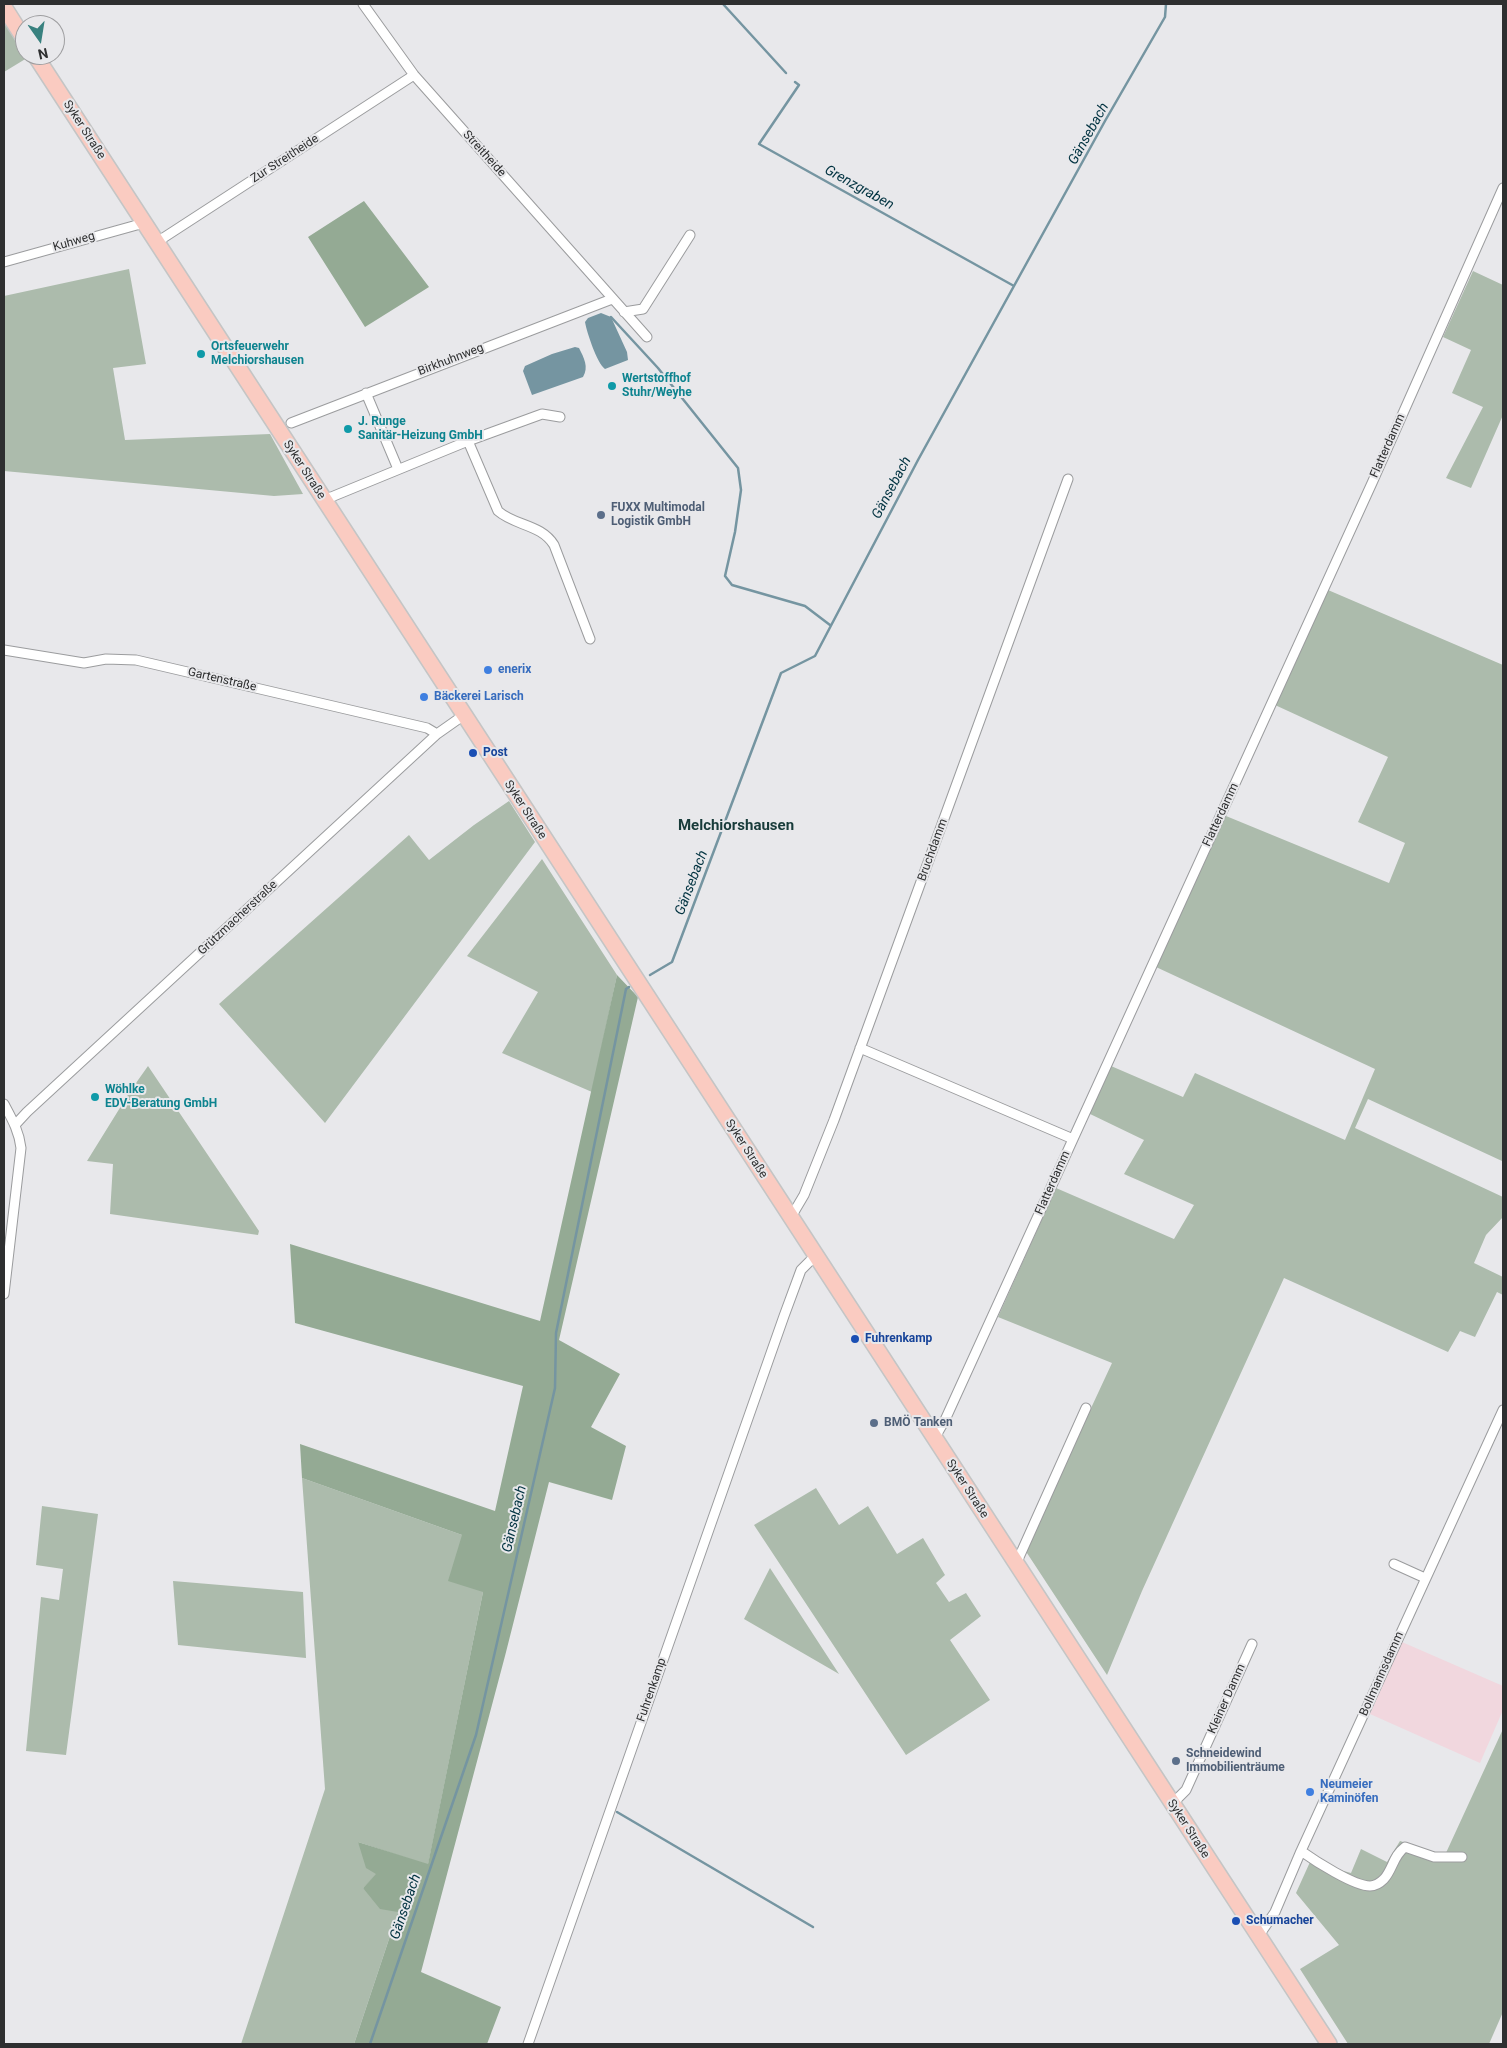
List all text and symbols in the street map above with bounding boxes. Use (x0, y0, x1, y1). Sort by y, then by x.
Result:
north arrow (15, 15, 65, 65)
text: N (37, 45, 50, 63)
street label: Syker Straße (60, 98, 108, 162)
water label: Gänsebach (1065, 100, 1113, 168)
street label: Streitheide (460, 128, 508, 180)
street label: Zur Streitheide (248, 132, 322, 186)
water label: Grenzgraben (821, 162, 897, 214)
street label: Kuhweg (51, 229, 97, 255)
place label: Ortsfeuerwehr Melchiorshausen (211, 340, 304, 368)
street label: Birkhuhnweg (416, 341, 486, 379)
marker: Ortsfeuerwehr Melchiorshausen (195, 348, 207, 360)
place label: Wertstoffhof Stuhr/Weyhe (622, 372, 692, 400)
marker: Wertstoffhof Stuhr/Weyhe (606, 380, 618, 392)
street label: Flatterdamm (1367, 412, 1409, 480)
place label: J. Runge Sanitär-Heizung GmbH (358, 415, 483, 443)
marker: J. Runge Sanitär-Heizung GmbH (342, 423, 354, 435)
street label: Syker Straße (280, 438, 328, 502)
water label: Gänsebach (869, 454, 915, 522)
place label: FUXX Multimodal Logistik GmbH (611, 501, 705, 529)
marker: FUXX Multimodal Logistik GmbH (595, 509, 607, 521)
place label: enerix (498, 663, 531, 677)
marker: enerix (482, 664, 494, 676)
street label: Gartenstraße (186, 665, 258, 695)
place label: Bäckerei Larisch (434, 690, 524, 704)
marker: Bäckerei Larisch (418, 691, 430, 703)
place label: Post (483, 746, 508, 760)
marker: Post (467, 747, 479, 759)
street label: Syker Straße (501, 778, 549, 842)
street label: Flatterdamm (1200, 781, 1242, 849)
district label: Melchiorshausen (678, 817, 794, 835)
street label: Bruchdamm (915, 817, 951, 883)
water label: Gänsebach (672, 848, 712, 918)
street label: Grützmacherstraße (195, 878, 281, 958)
place label: Wöhlke EDV-Beratung GmbH (105, 1083, 217, 1111)
marker: Wöhlke EDV-Beratung GmbH (89, 1091, 101, 1103)
street label: Syker Straße (722, 1117, 770, 1181)
street label: Flatterdamm (1032, 1149, 1074, 1217)
place label: Fuhrenkamp (865, 1332, 932, 1346)
marker: Fuhrenkamp (849, 1333, 861, 1345)
place label: BMÖ Tanken (884, 1416, 953, 1430)
marker: BMÖ Tanken (868, 1417, 880, 1429)
street label: Syker Straße (943, 1457, 991, 1521)
water label: Gänsebach (499, 1484, 531, 1554)
street label: Bollmannsdamm (1357, 1630, 1407, 1718)
street label: Fuhrenkamp (634, 1656, 670, 1724)
street label: Kleiner Damm (1205, 1662, 1249, 1736)
place label: Schneidewind Immobilienträume (1186, 1747, 1285, 1775)
marker: Schneidewind Immobilienträume (1170, 1755, 1182, 1767)
place label: Neumeier Kaminöfen (1320, 1778, 1378, 1806)
marker: Neumeier Kaminöfen (1304, 1786, 1316, 1798)
street label: Syker Straße (1164, 1797, 1212, 1861)
water label: Gänsebach (387, 1872, 425, 1942)
place label: Schumacher (1246, 1914, 1314, 1928)
marker: Schumacher (1230, 1915, 1242, 1927)

